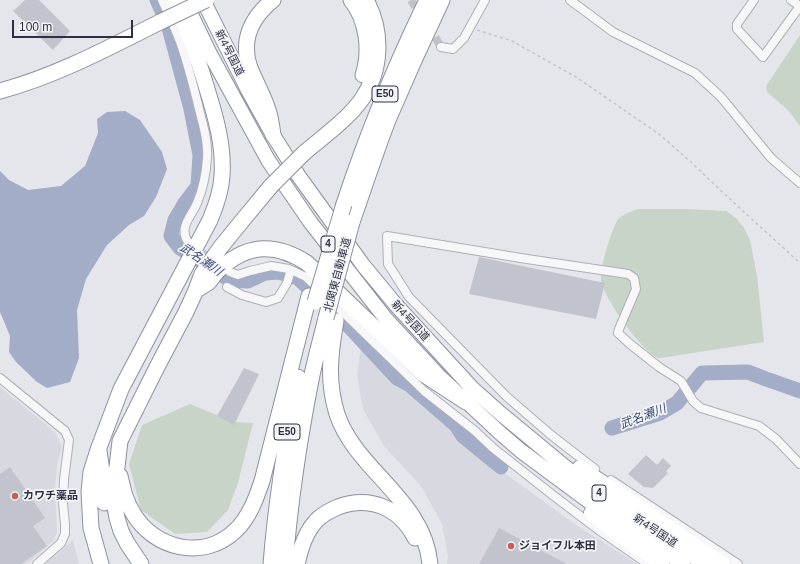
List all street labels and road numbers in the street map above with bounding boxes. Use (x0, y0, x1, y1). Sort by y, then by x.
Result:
street label: 新4号国道 (212, 28, 246, 78)
road number: E50 (372, 86, 398, 102)
road number: 4 (321, 236, 335, 252)
street label: 北関東自動車道 (322, 236, 354, 314)
street label: 新4号国道 (388, 298, 432, 344)
road number: E50 (274, 424, 300, 440)
road number: 4 (592, 485, 606, 501)
street label: 新4号国道 (631, 512, 679, 550)

